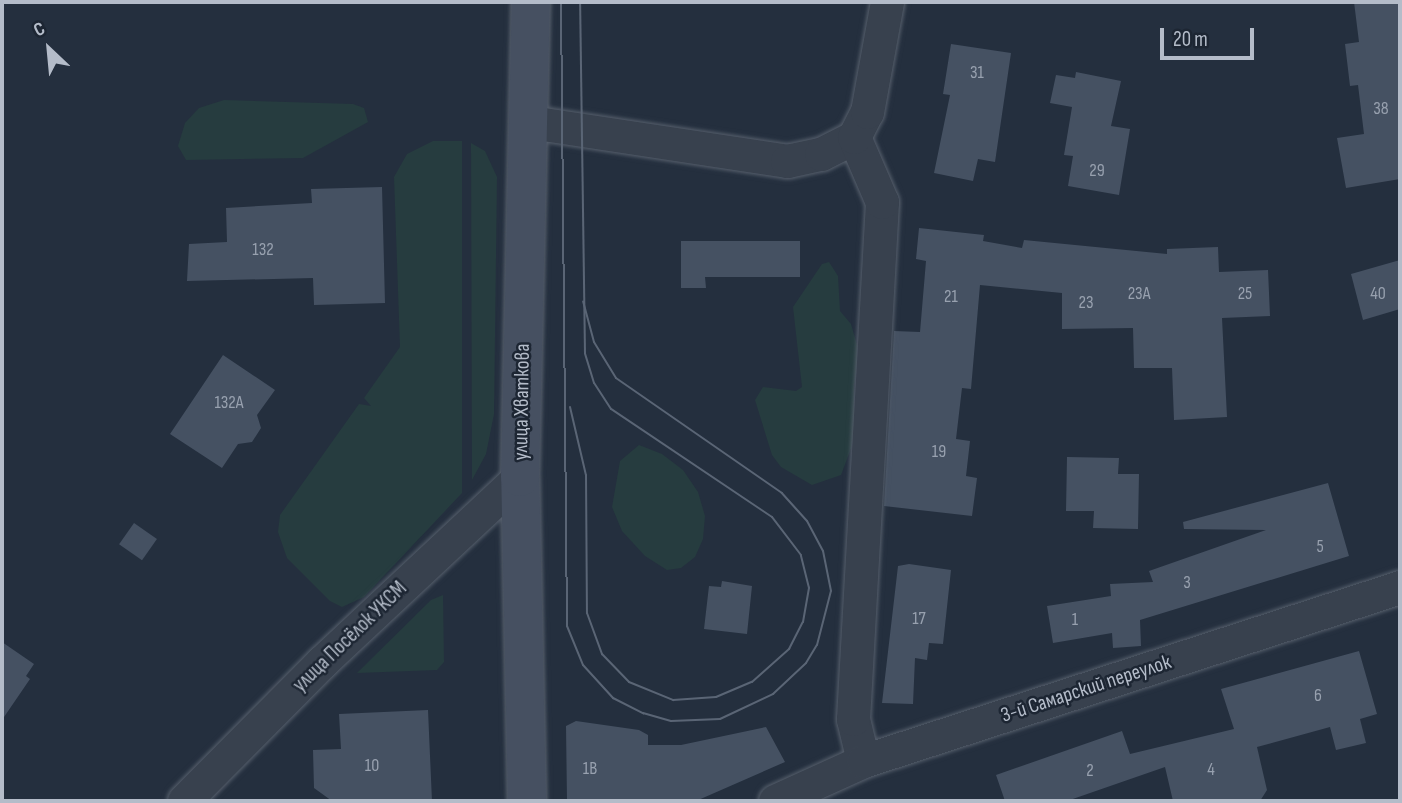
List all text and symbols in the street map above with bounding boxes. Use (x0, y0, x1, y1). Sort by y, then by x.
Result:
north arrow (14, 14, 84, 84)
scale bar (1164, 14, 1258, 58)
text: С (30, 17, 49, 42)
text: 20 m (1173, 27, 1208, 52)
house number: 31 (970, 62, 984, 84)
house number: 38 (1373, 98, 1389, 120)
house number: 29 (1089, 160, 1105, 182)
house number: 132 (252, 239, 274, 261)
house number: 23А (1128, 283, 1150, 305)
house number: 25 (1238, 283, 1252, 305)
house number: 40 (1370, 283, 1386, 305)
house number: 21 (944, 286, 958, 308)
house number: 23 (1079, 292, 1093, 314)
street label: улица Хваткова (508, 343, 536, 461)
house number: 132А (215, 392, 243, 414)
house number: 19 (932, 441, 946, 463)
house number: 5 (1316, 536, 1324, 558)
house number: 3 (1183, 572, 1191, 594)
street label: улица Посёлок УКСМ (288, 576, 412, 698)
house number: 17 (912, 608, 926, 630)
house number: 1 (1072, 609, 1078, 631)
street label: 3-й Самарский переулок (998, 650, 1174, 728)
house number: 6 (1314, 685, 1322, 707)
house number: 10 (365, 755, 379, 777)
house number: 1В (583, 758, 597, 780)
house number: 4 (1207, 759, 1215, 781)
house number: 2 (1086, 760, 1094, 782)

